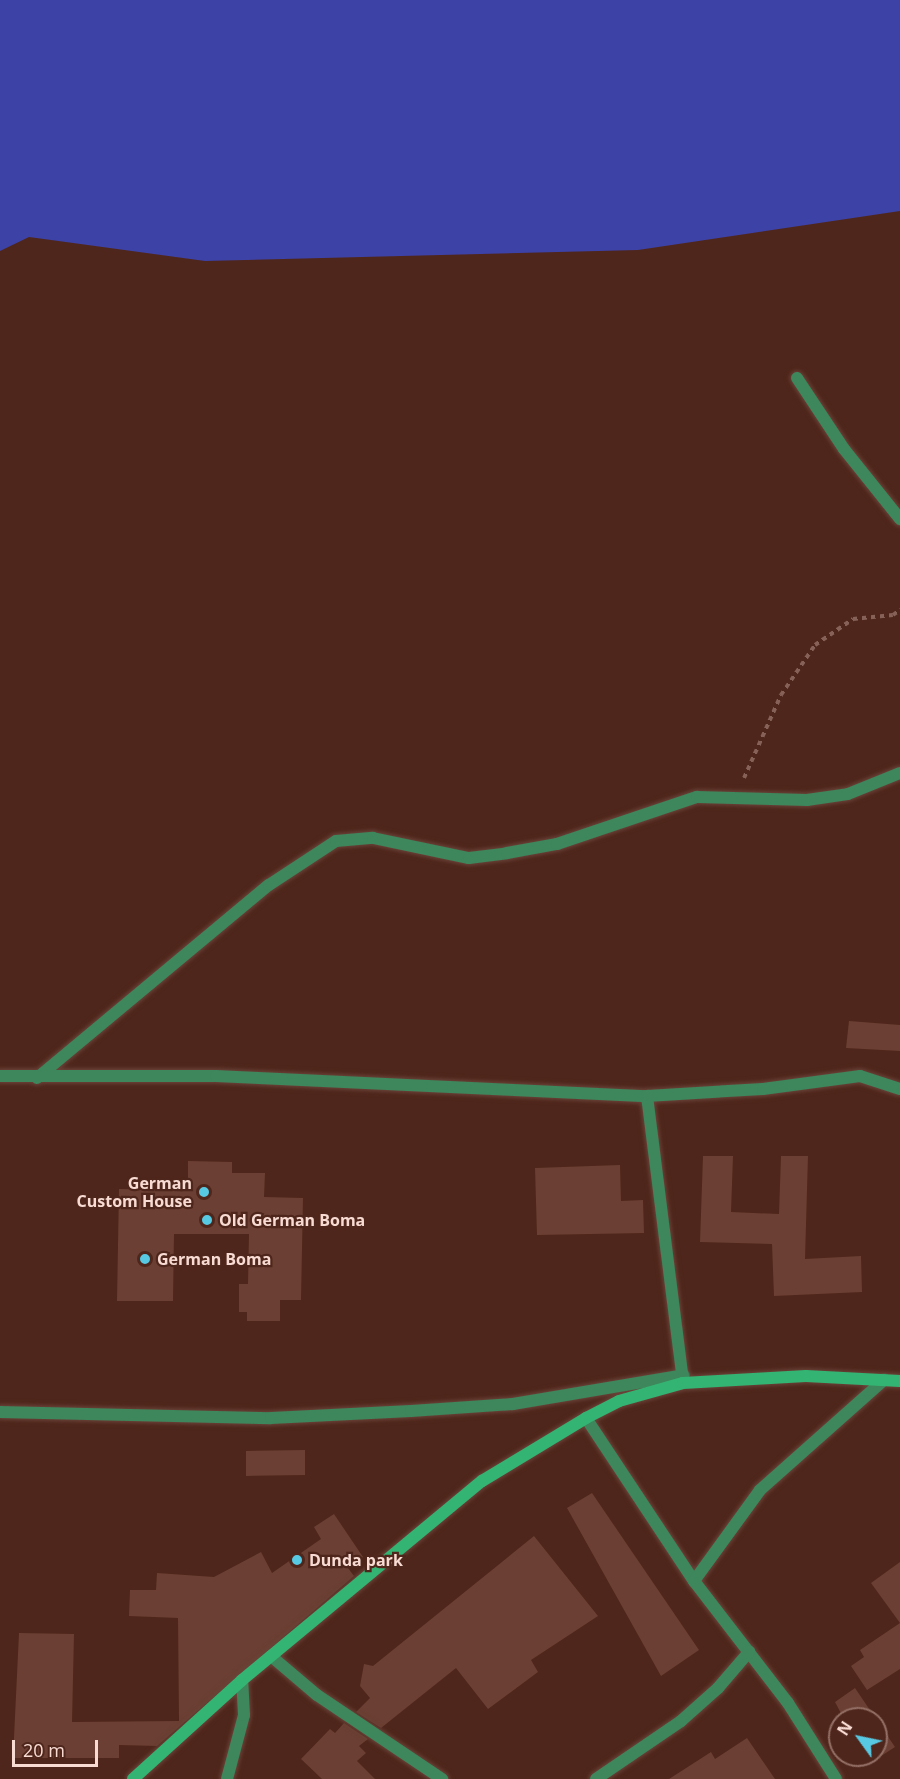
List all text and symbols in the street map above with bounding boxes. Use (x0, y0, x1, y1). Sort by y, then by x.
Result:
place label: German Custom House (77, 1173, 192, 1211)
marker: German Custom House (197, 1185, 211, 1199)
place label: Old German Boma (219, 1210, 365, 1230)
marker: Old German Boma (200, 1213, 214, 1227)
place label: German Boma (157, 1249, 271, 1269)
marker: German Boma (138, 1252, 152, 1266)
place label: Dunda park (309, 1550, 403, 1570)
marker: Dunda park (290, 1553, 304, 1567)
north arrow (828, 1707, 888, 1767)
text: N (832, 1717, 857, 1740)
scale bar (15, 1728, 100, 1766)
text: 20 m (23, 1738, 65, 1762)

